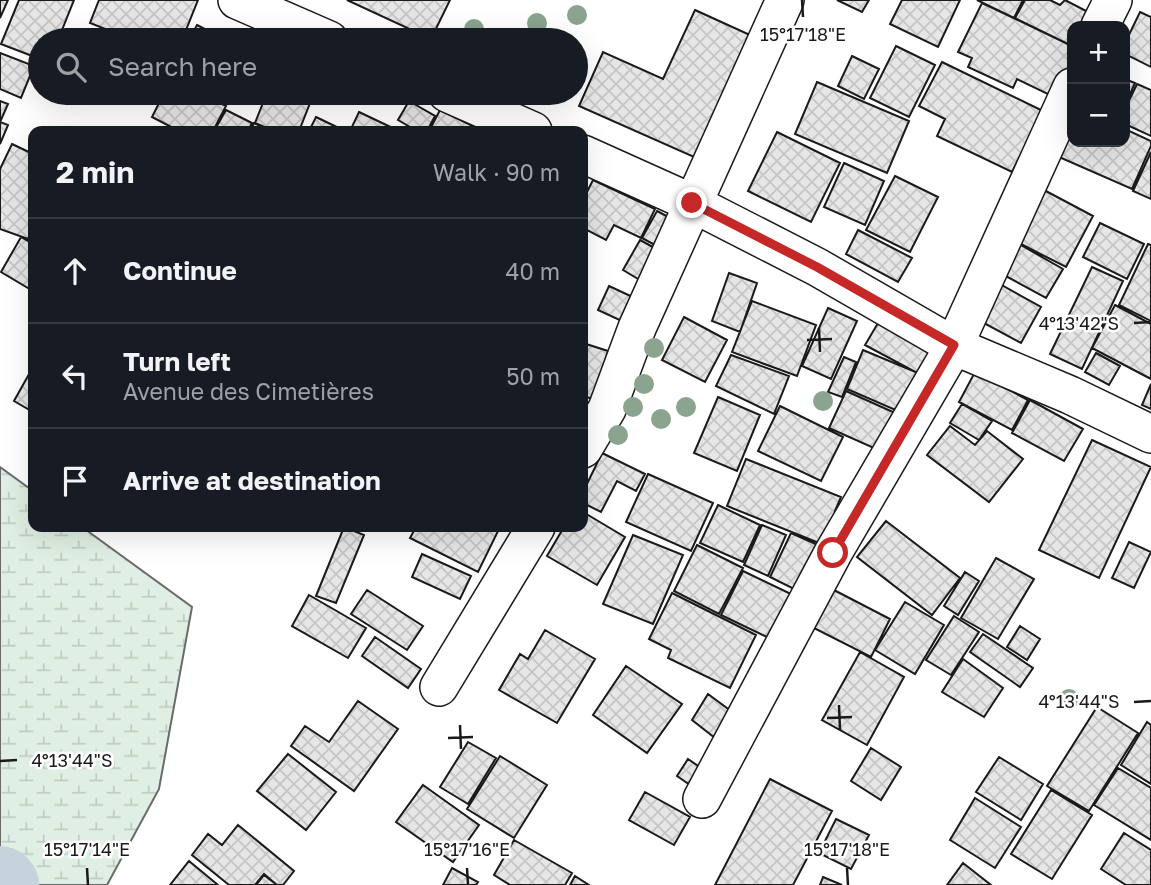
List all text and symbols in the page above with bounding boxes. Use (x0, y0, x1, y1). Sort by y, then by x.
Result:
map controls (1067, 21, 1130, 147)
button: + (1067, 21, 1130, 84)
text: 15°17'18"E (760, 23, 846, 45)
search box (28, 28, 588, 105)
icon: search (52, 48, 90, 86)
text: Search here (108, 51, 257, 82)
button: − (1067, 84, 1130, 147)
text: 2 min (56, 154, 134, 190)
text: Walk · 90 m (433, 158, 560, 186)
route end (676, 187, 707, 218)
icon: ahead (56, 252, 94, 290)
text: Continue (123, 255, 237, 286)
text: 40 m (506, 257, 560, 285)
text: 4°13'42"S (1039, 312, 1119, 334)
text: Turn left (123, 346, 231, 377)
icon: left (56, 357, 94, 395)
text: 50 m (506, 362, 560, 390)
text: Avenue des Cimetières (123, 377, 374, 405)
icon: arrive (56, 462, 94, 500)
text: Arrive at destination (123, 465, 381, 496)
route start (817, 537, 848, 568)
text: 4°13'44"S (1039, 690, 1119, 712)
text: 4°13'44"S (32, 749, 112, 771)
text: 15°17'14"E (44, 838, 130, 860)
text: 15°17'16"E (424, 838, 510, 860)
text: 15°17'18"E (804, 838, 890, 860)

